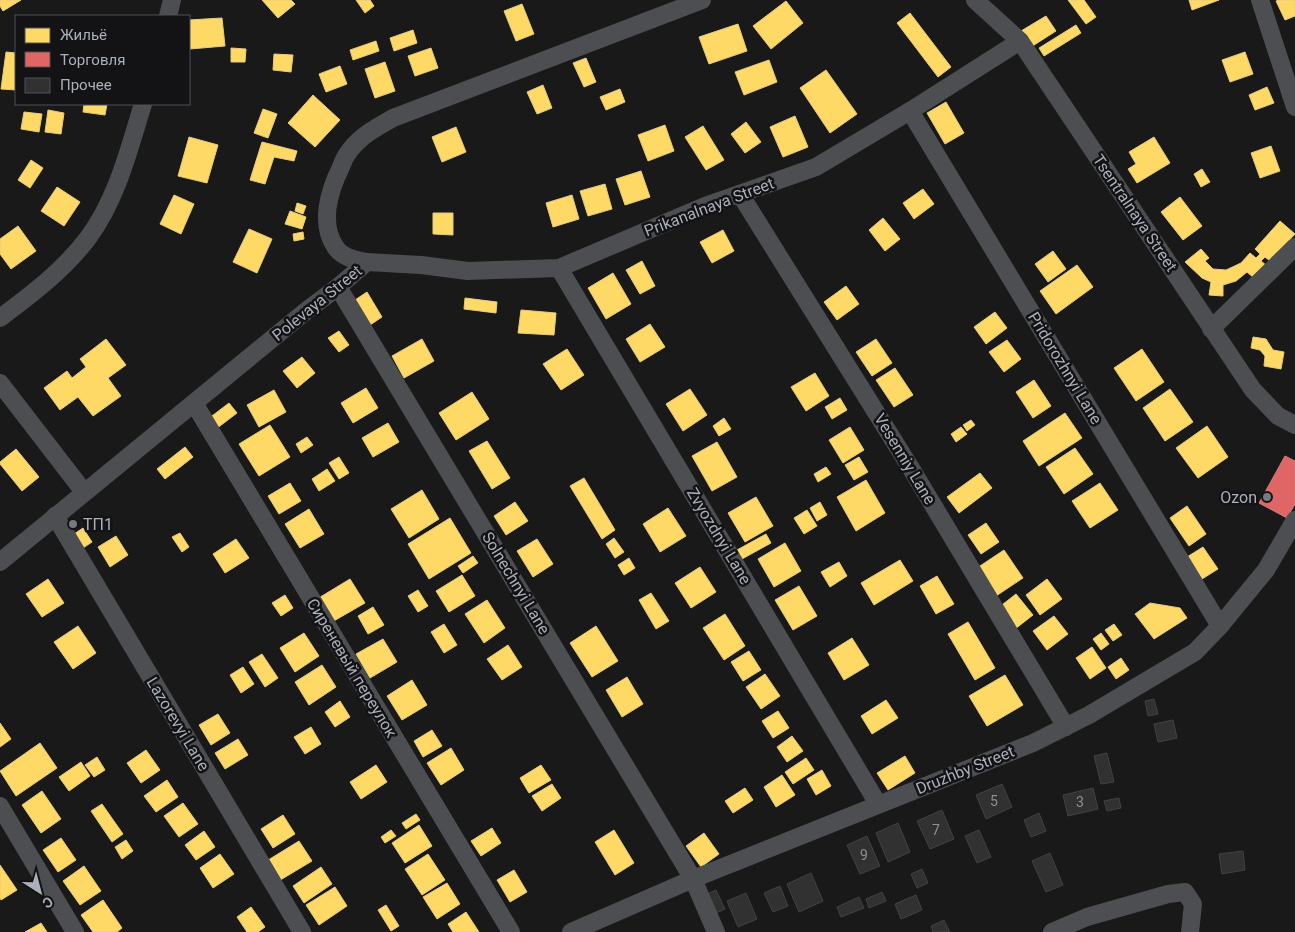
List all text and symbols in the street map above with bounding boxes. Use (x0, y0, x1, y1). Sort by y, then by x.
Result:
legend (15, 15, 190, 105)
text: Жильё (60, 26, 107, 44)
text: Торговля (60, 51, 125, 69)
text: Прочее (60, 76, 112, 94)
street label: Tsentralnaya Street (1089, 151, 1181, 275)
street label: Prikanalnaya Street (641, 174, 777, 240)
street label: Polevaya Street (268, 261, 366, 345)
street label: Pridorozhnyi Lane (1024, 308, 1106, 428)
street label: Vesenniy Lane (870, 410, 940, 508)
street label: Zvyozdnyi Lane (683, 484, 755, 588)
place label: Ozon (1220, 488, 1257, 507)
marker: Ozon (1261, 491, 1273, 503)
place label: ТП1 (83, 515, 113, 534)
marker: ТП1 (67, 518, 79, 530)
street label: Solnechnyi Lane (478, 528, 554, 638)
street label: Сиреневый переулок (303, 595, 401, 741)
street label: Lazorevyi Lane (143, 674, 213, 774)
street label: Druzhby Street (913, 742, 1017, 798)
house number: 5 (990, 793, 998, 809)
house number: 3 (1076, 794, 1084, 810)
house number: 7 (932, 822, 940, 838)
house number: 9 (860, 847, 868, 863)
north arrow (15, 867, 65, 917)
text: С (39, 893, 56, 912)

